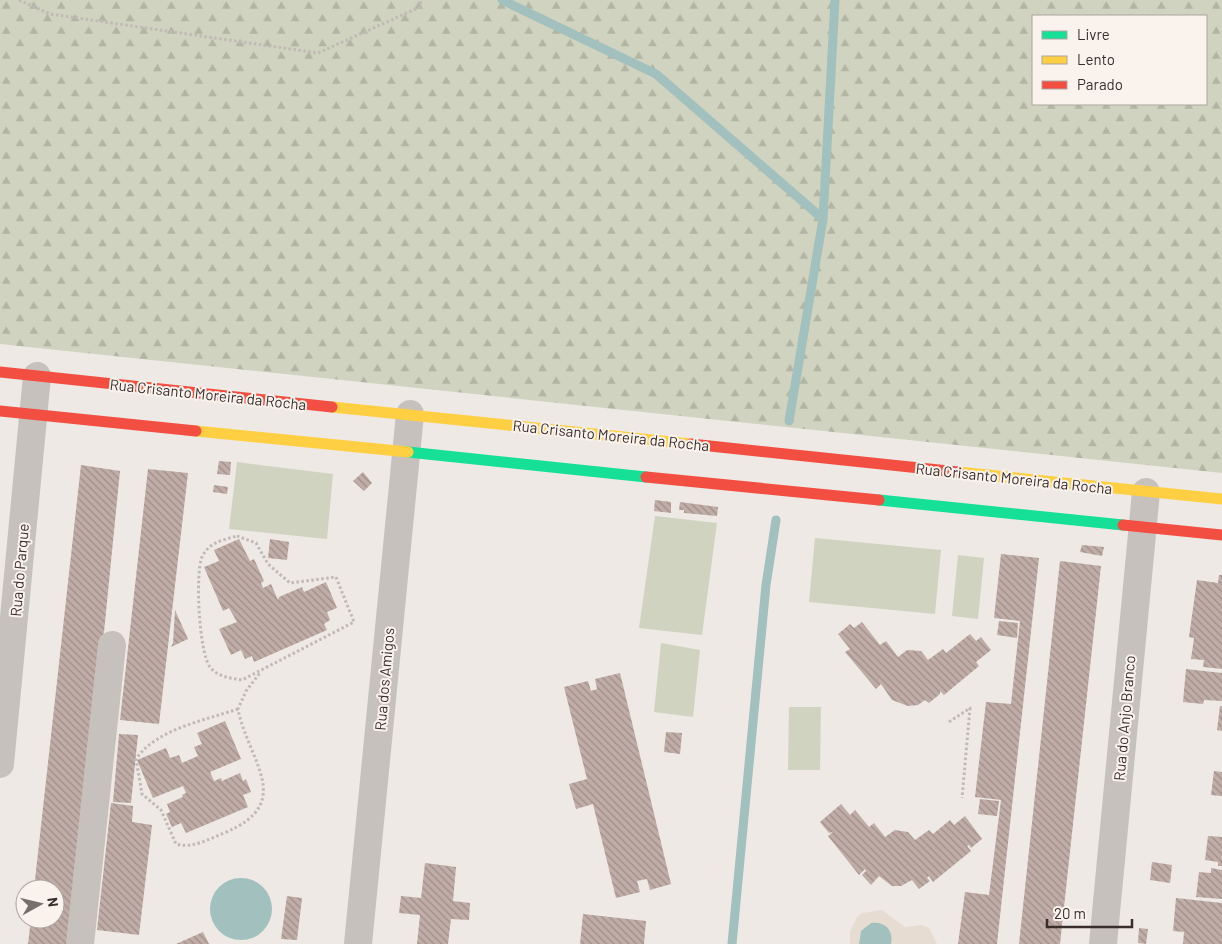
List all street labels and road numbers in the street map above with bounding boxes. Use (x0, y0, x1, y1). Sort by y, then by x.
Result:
street label: Rua Crisanto Moreira da Rocha (109, 375, 307, 413)
street label: Rua Crisanto Moreira da Rocha (512, 416, 710, 454)
street label: Rua Crisanto Moreira da Rocha (915, 459, 1113, 497)
street label: Rua do Parque (6, 523, 32, 617)
street label: Rua dos Amigos (371, 627, 397, 731)
street label: Rua do Anjo Branco (1110, 655, 1138, 781)

